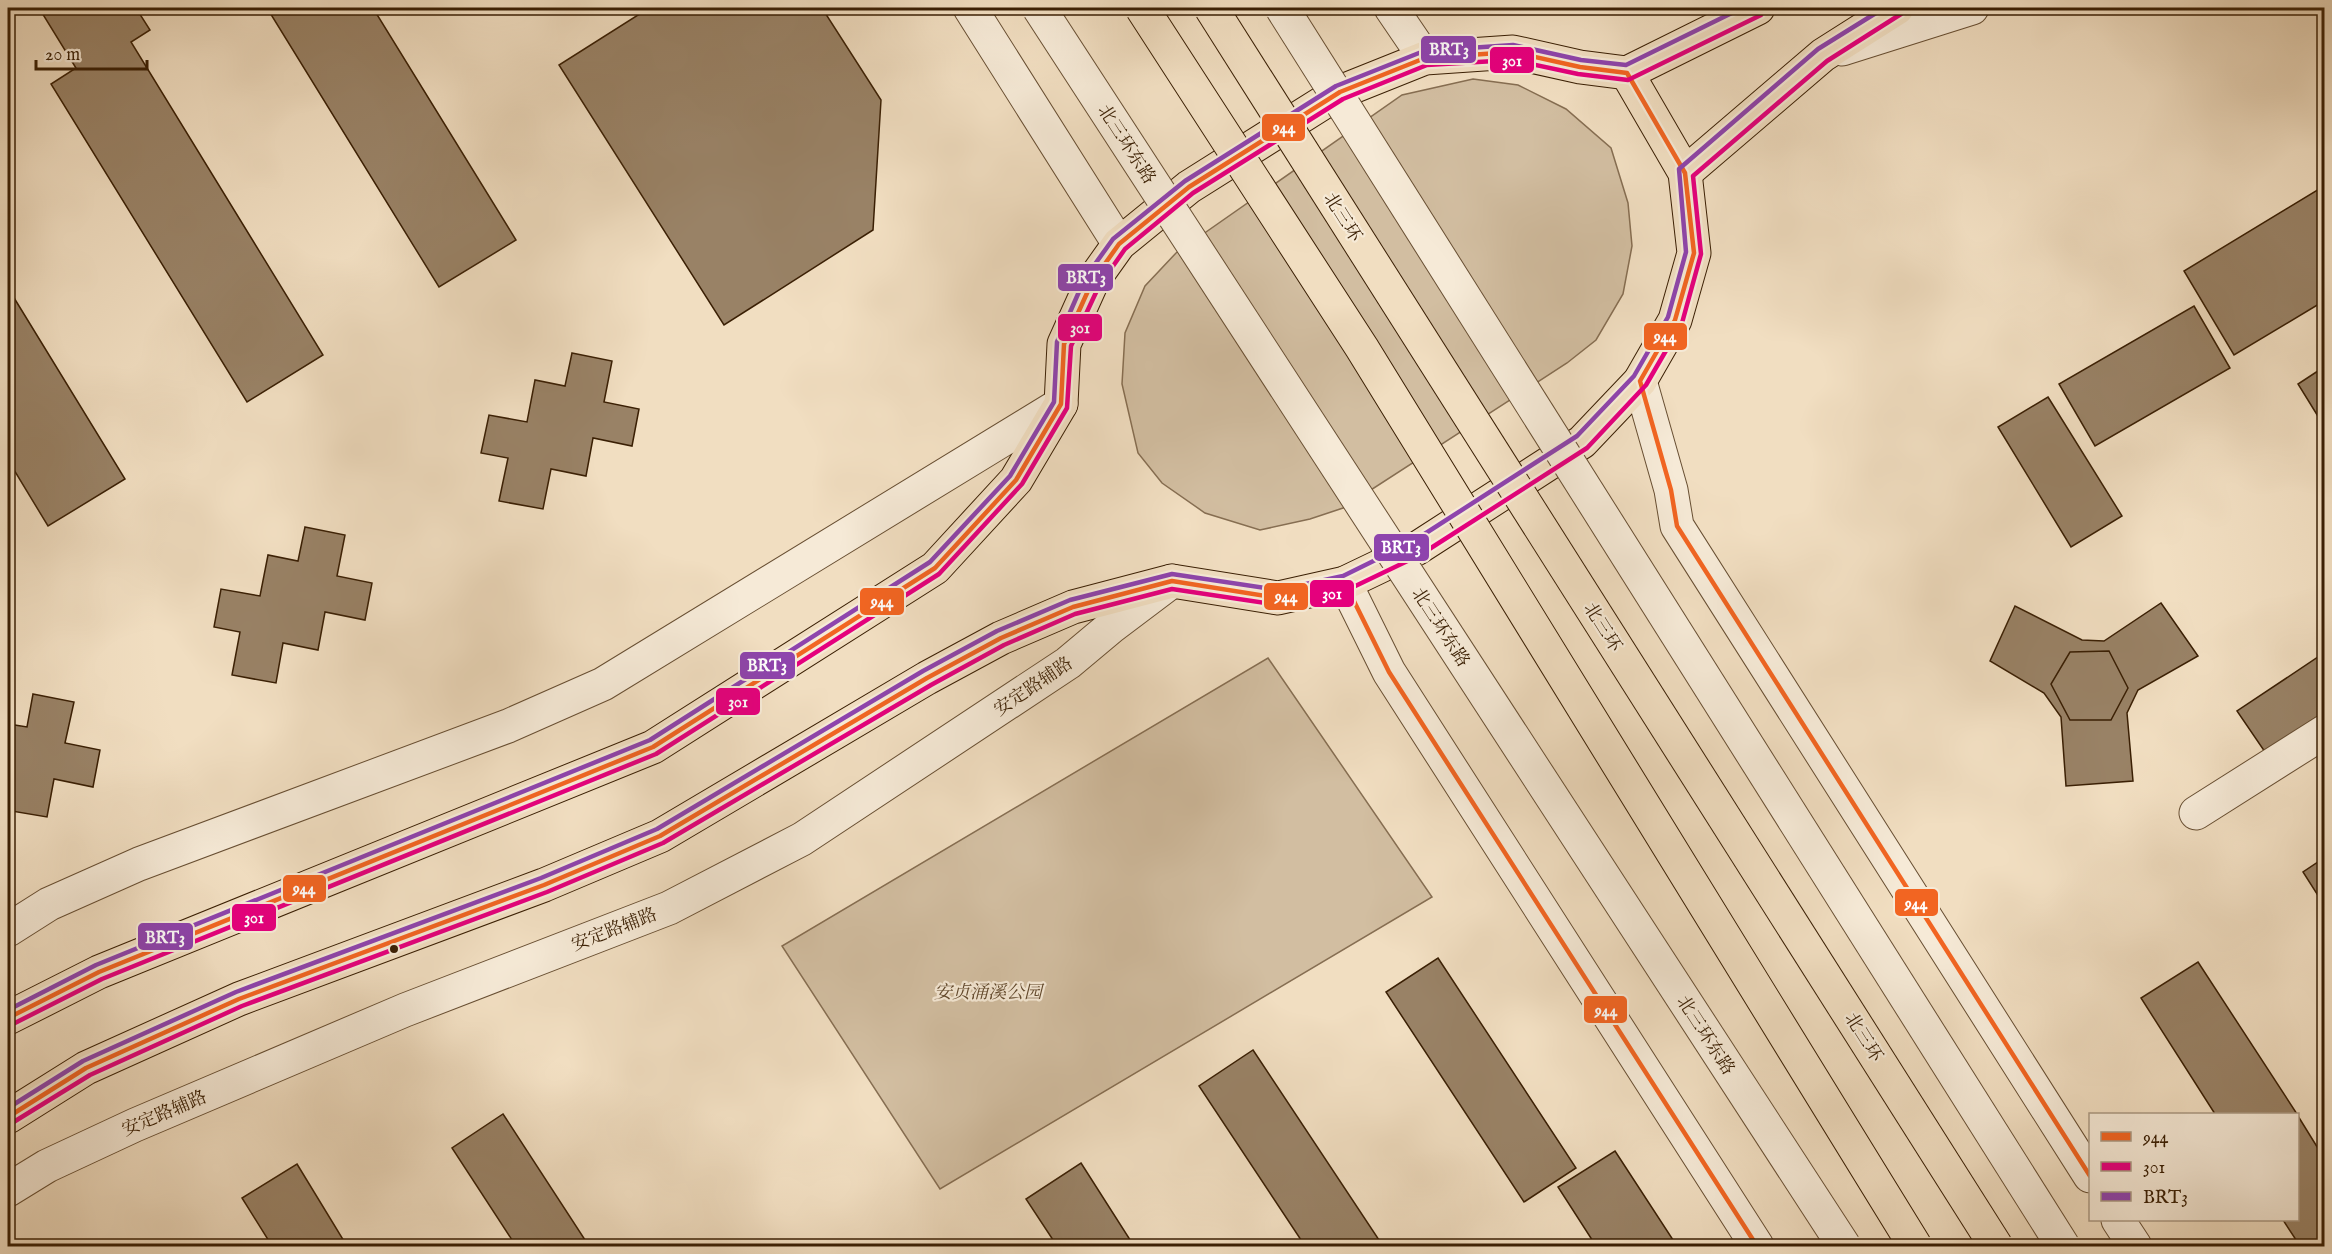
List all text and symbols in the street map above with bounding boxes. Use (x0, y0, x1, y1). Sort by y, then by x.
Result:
scale bar (36, 33, 147, 71)
line badge: BRT3 (1420, 35, 1477, 64)
text: BRT3 (1429, 41, 1469, 61)
text: 20 m (45, 44, 80, 67)
line badge: 301 (1489, 46, 1535, 74)
text: 301 (1502, 52, 1522, 72)
street label: 北三环东路 (1092, 101, 1160, 189)
line badge: 944 (1261, 113, 1306, 142)
text: 944 (1272, 119, 1296, 139)
street label: 北三环 (1318, 189, 1366, 247)
line badge: BRT3 (1057, 263, 1114, 292)
text: BRT3 (1066, 269, 1106, 289)
line badge: 301 (1057, 313, 1103, 342)
text: 301 (1070, 319, 1090, 339)
line badge: 944 (1643, 322, 1688, 351)
text: 944 (1653, 328, 1677, 348)
line badge: BRT3 (1373, 533, 1430, 562)
text: BRT3 (1381, 539, 1421, 559)
line badge: 301 (1309, 579, 1355, 608)
line badge: 944 (1263, 582, 1309, 611)
street label: 北三环东路 (1406, 584, 1474, 672)
text: 301 (1322, 585, 1342, 605)
line badge: 944 (859, 587, 905, 616)
text: 944 (1274, 588, 1298, 608)
text: 944 (870, 593, 894, 613)
street label: 北三环 (1578, 599, 1626, 657)
line badge: BRT3 (739, 651, 796, 680)
street label: 安定路辅路 (990, 653, 1078, 722)
text: BRT3 (747, 657, 787, 677)
line badge: 301 (715, 687, 761, 716)
text: 301 (728, 693, 748, 713)
line badge: 944 (282, 874, 327, 903)
text: 944 (292, 880, 316, 900)
line badge: 944 (1894, 888, 1939, 917)
text: 944 (1904, 895, 1928, 915)
line badge: 301 (231, 903, 277, 932)
street label: 安定路辅路 (568, 904, 661, 957)
text: 301 (244, 909, 264, 929)
line badge: BRT3 (137, 922, 194, 951)
text: BRT3 (145, 929, 185, 949)
unlabelled marker (388, 943, 400, 955)
park label: 安贞涌溪公园 (934, 982, 1045, 1005)
street label: 北三环东路 (1671, 992, 1739, 1080)
line badge: 944 (1583, 995, 1628, 1024)
text: 944 (1594, 1002, 1618, 1022)
street label: 北三环 (1839, 1009, 1887, 1067)
street label: 安定路辅路 (119, 1086, 211, 1143)
legend (2089, 1113, 2299, 1221)
text: 944 (2142, 1127, 2169, 1150)
text: 301 (2143, 1157, 2165, 1180)
text: BRT3 (2143, 1187, 2188, 1210)

